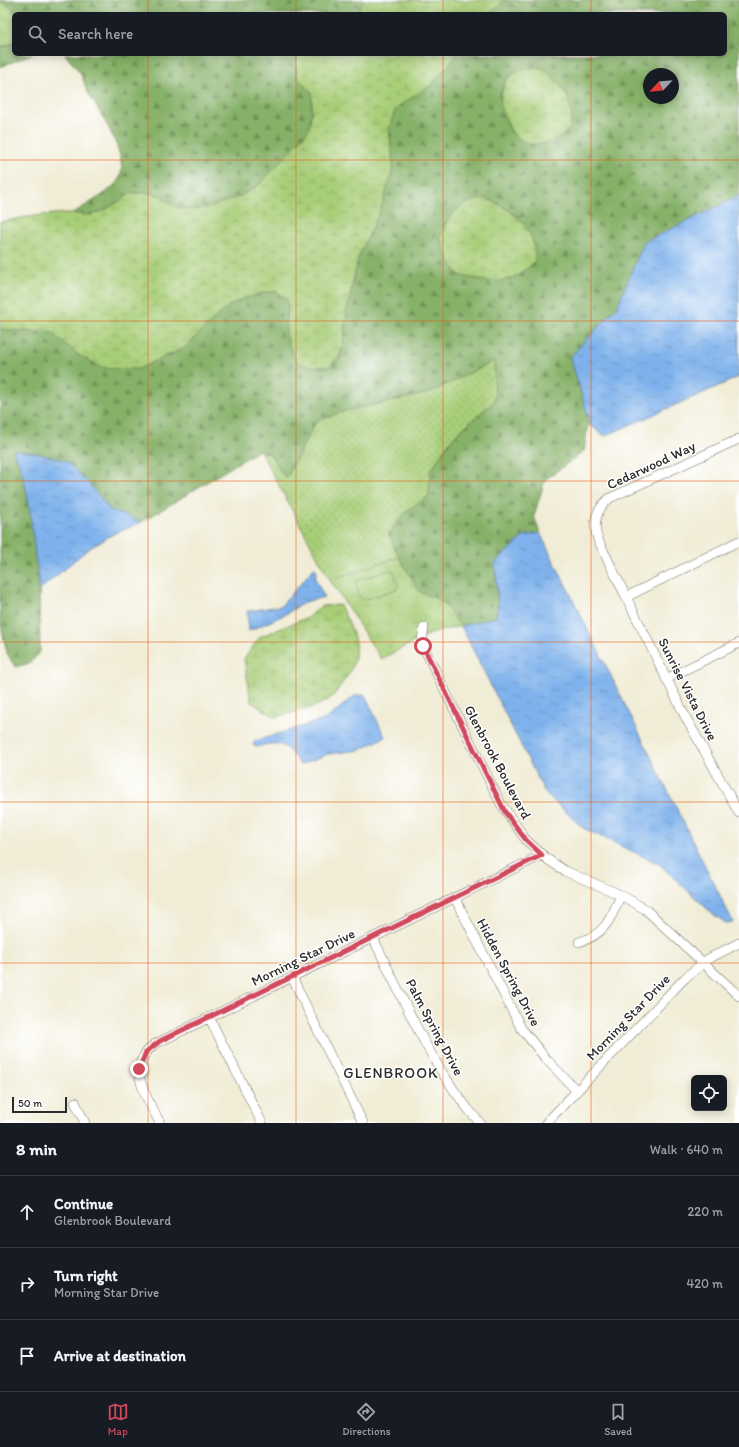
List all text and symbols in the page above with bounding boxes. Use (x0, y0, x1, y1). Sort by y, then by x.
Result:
search box (12, 12, 727, 56)
icon: search (26, 23, 48, 45)
text: Search here (58, 25, 133, 43)
north arrow (643, 68, 679, 104)
street label: Cedarwood Way (604, 437, 699, 493)
street label: Sunrise Vista Drive (654, 635, 721, 744)
route start (414, 637, 432, 655)
street label: Glenbrook Boulevard (460, 702, 535, 822)
street label: Hidden Spring Drive (473, 915, 544, 1029)
street label: Morning Star Drive (249, 925, 358, 990)
street label: Morning Star Drive (583, 970, 674, 1064)
street label: Palm Spring Drive (402, 976, 467, 1079)
route end (130, 1060, 148, 1078)
district label: GLENBROOK (343, 1064, 439, 1082)
map controls (691, 1075, 727, 1111)
button: locate (691, 1075, 727, 1111)
scale bar (12, 1095, 67, 1114)
text: 50 m (18, 1097, 42, 1110)
text: 8 min (16, 1139, 57, 1159)
text: Walk · 640 m (650, 1142, 723, 1157)
text: Continue (54, 1195, 113, 1213)
icon: ahead (16, 1201, 38, 1223)
text: 220 m (687, 1204, 723, 1219)
text: Glenbrook Boulevard (54, 1213, 171, 1228)
text: Turn right (54, 1267, 118, 1285)
icon: right (16, 1273, 38, 1295)
text: 420 m (686, 1276, 723, 1291)
text: Morning Star Drive (54, 1285, 159, 1300)
icon: arrive (16, 1345, 38, 1367)
text: Arrive at destination (54, 1347, 186, 1365)
tab: Map (107, 1401, 129, 1438)
tab: Directions (342, 1401, 391, 1438)
tab: Saved (604, 1401, 632, 1438)

